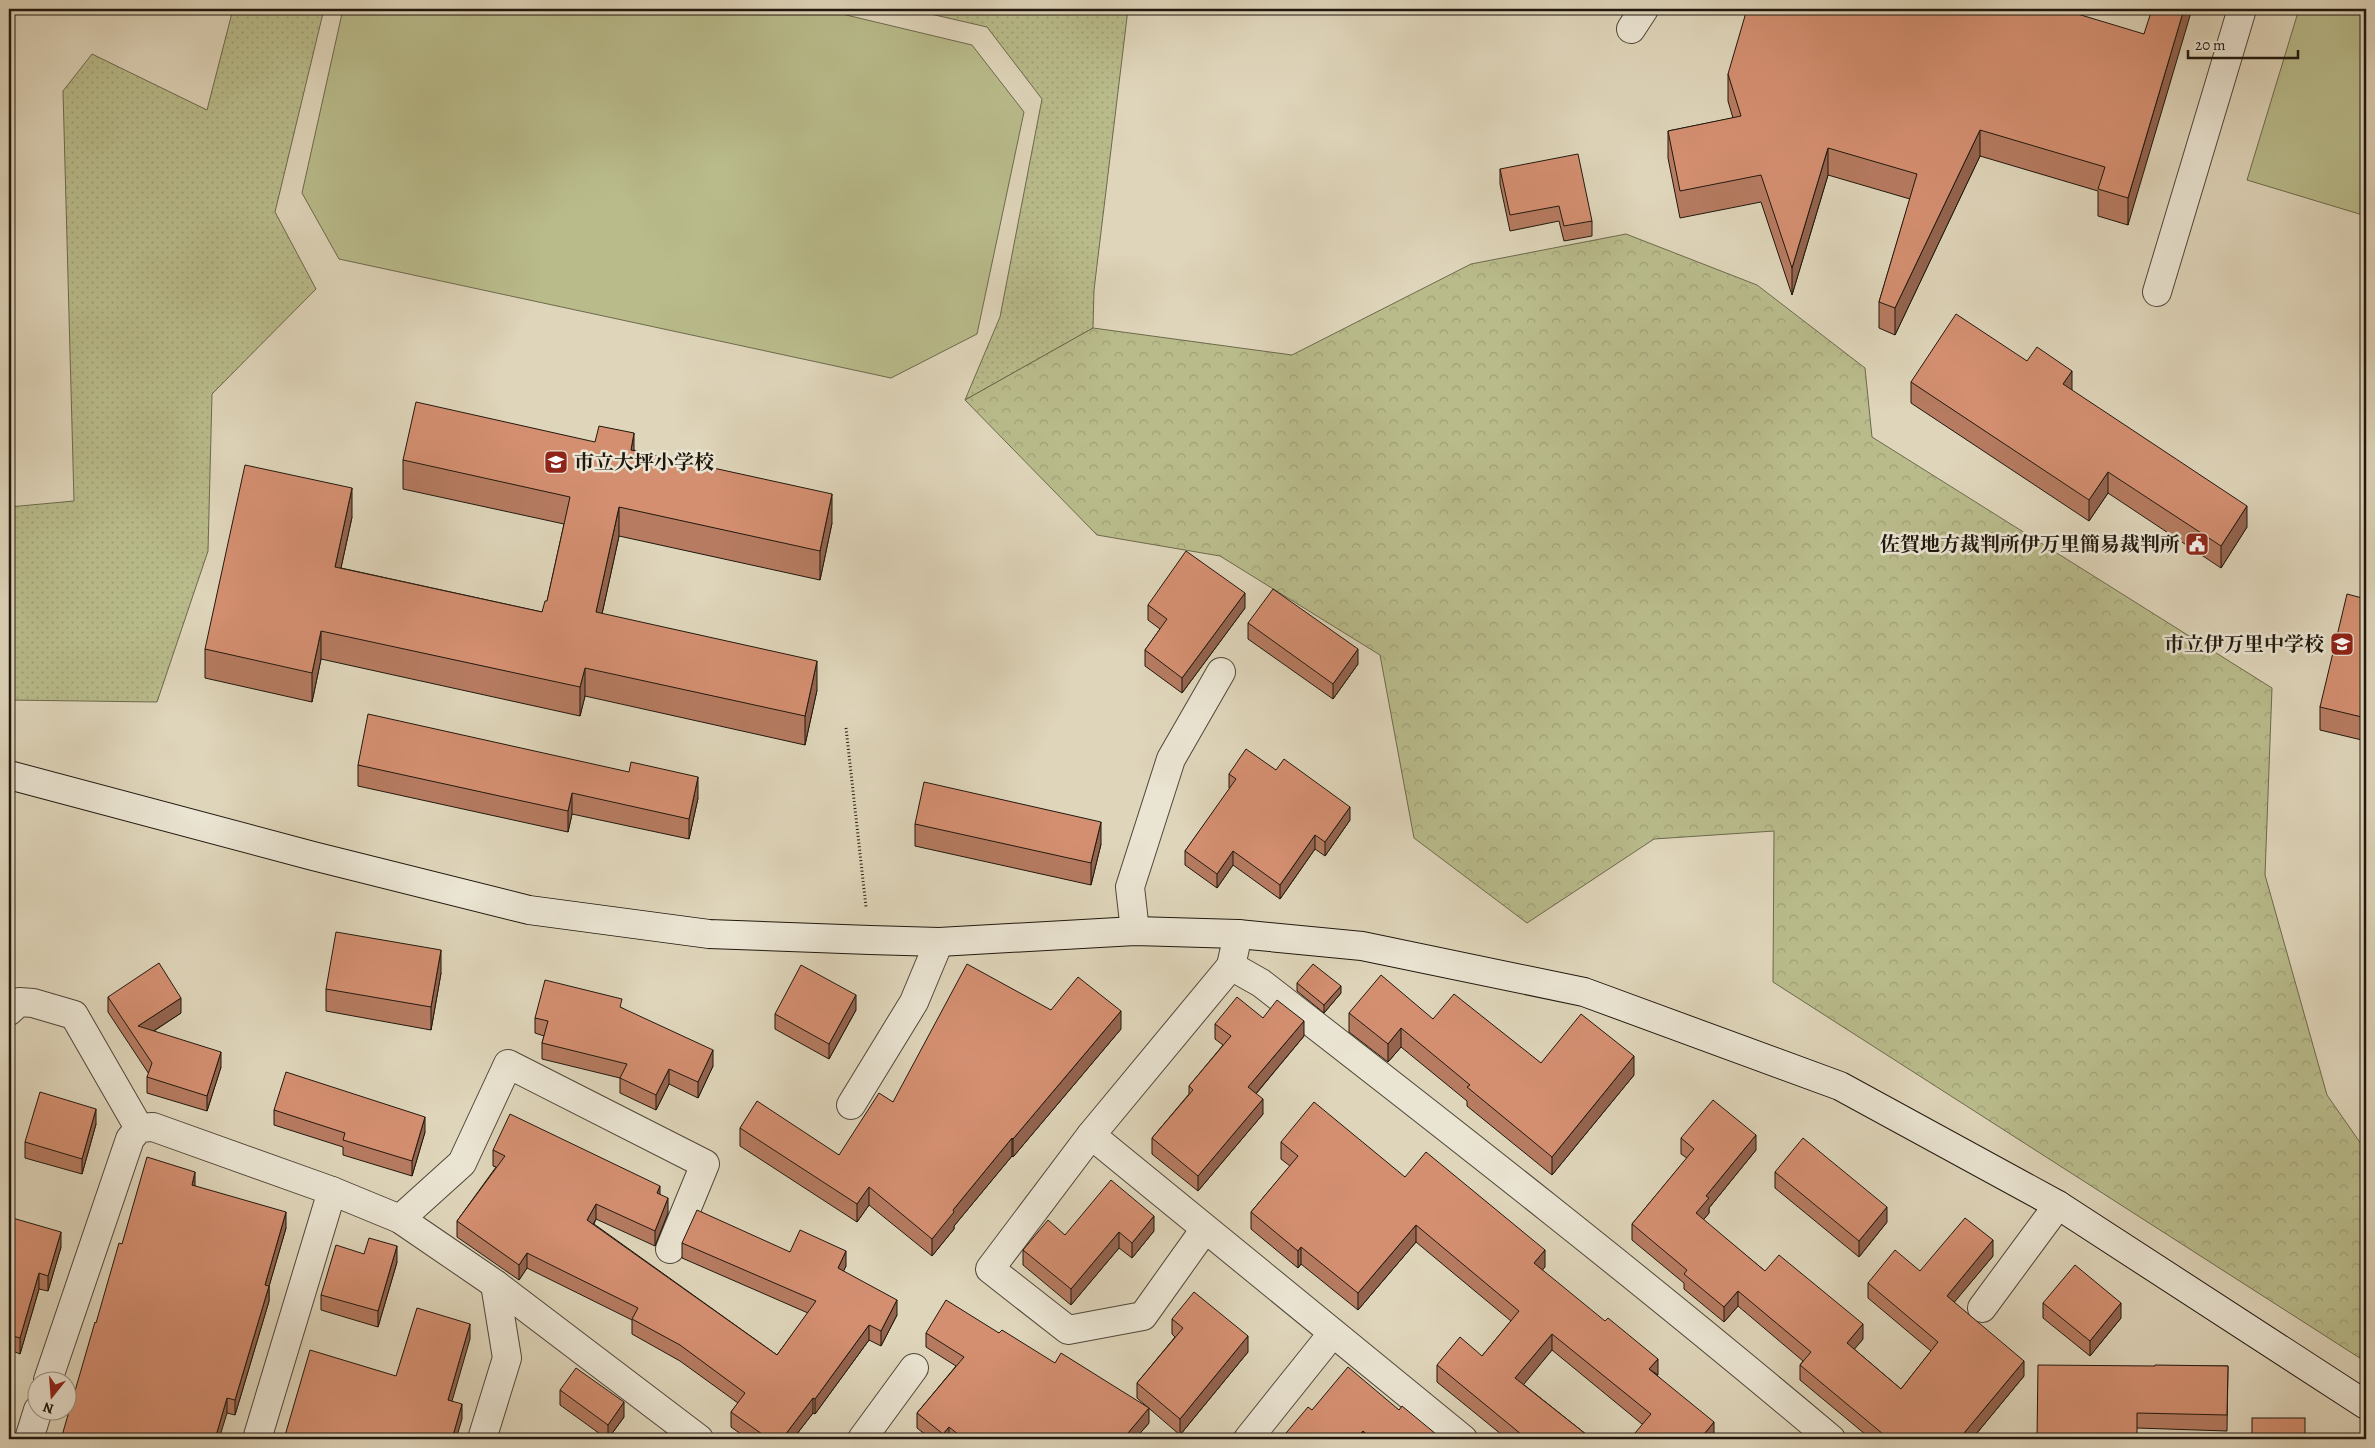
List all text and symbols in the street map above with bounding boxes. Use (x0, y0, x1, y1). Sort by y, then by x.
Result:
scale bar (2188, 28, 2298, 60)
text: 20 m (2195, 35, 2226, 55)
school or university icon: 市立大坪小学校 (543, 449, 569, 475)
place label: 市立大坪小学校 (574, 449, 714, 476)
place label: 佐賀地方裁判所伊万里簡易裁判所 (1880, 531, 2180, 558)
public building icon: 佐賀地方裁判所伊万里簡易裁判所 (2184, 531, 2210, 557)
place label: 市立伊万里中学校 (2164, 631, 2324, 658)
school or university icon: 市立伊万里中学校 (2329, 631, 2355, 657)
north arrow (28, 1370, 78, 1420)
text: N (41, 1397, 56, 1419)

